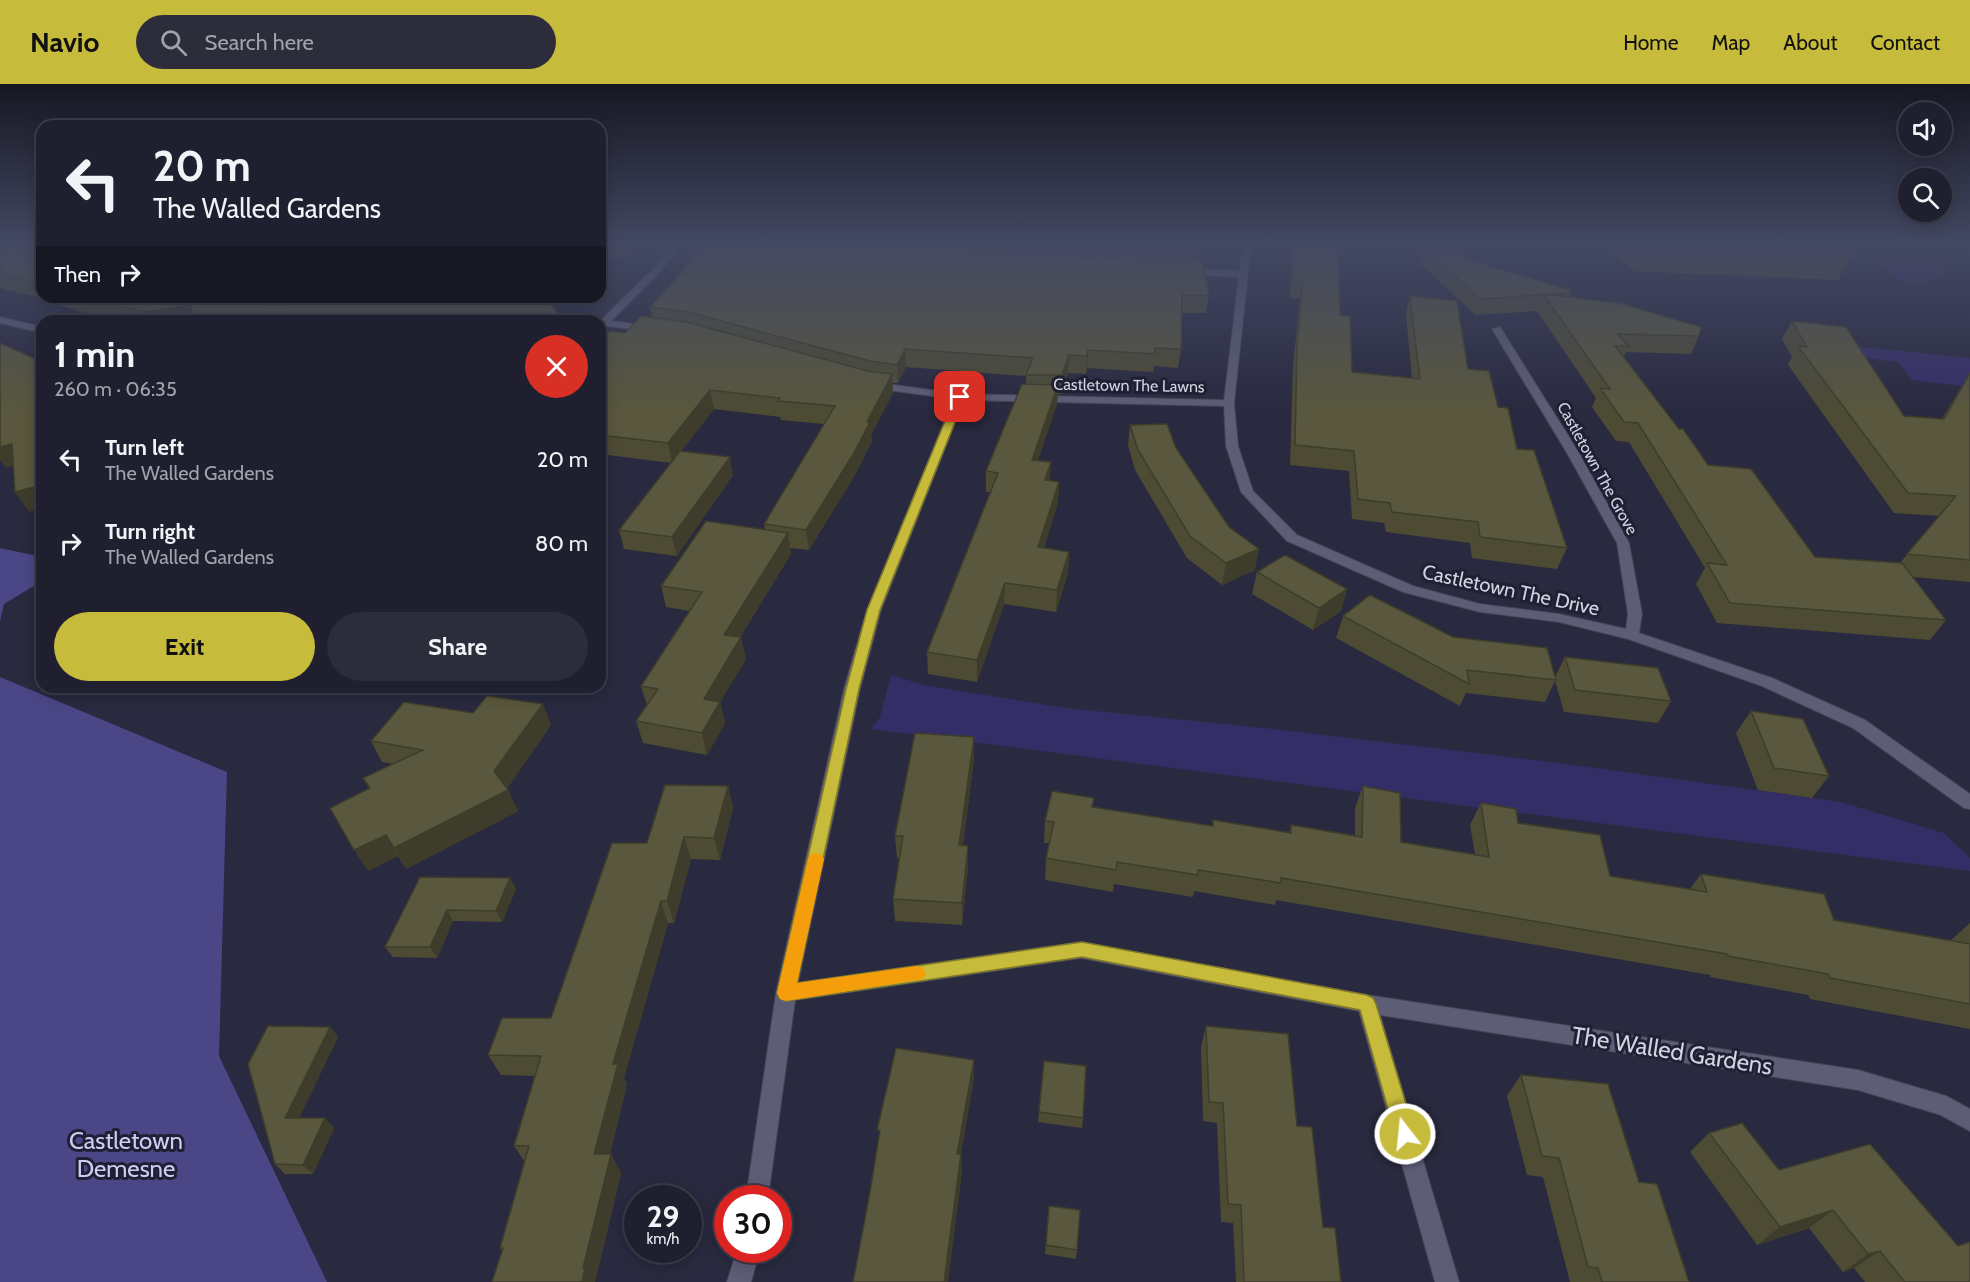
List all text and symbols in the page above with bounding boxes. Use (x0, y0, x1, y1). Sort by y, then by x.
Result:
search box (136, 15, 556, 69)
text: Navio (30, 25, 100, 59)
icon: search (157, 26, 190, 59)
text: Search here (205, 29, 314, 56)
text: Home (1623, 30, 1679, 55)
text: Map (1712, 30, 1750, 55)
text: About (1783, 30, 1837, 55)
text: Contact (1870, 30, 1940, 55)
map controls (1898, 102, 1952, 222)
button: sound (1898, 102, 1952, 156)
text: 20 m (153, 140, 251, 192)
icon: left (54, 144, 132, 222)
button: search (1898, 168, 1952, 222)
text: The Walled Gardens (153, 192, 381, 225)
icon: right (113, 258, 146, 291)
text: Then (54, 261, 101, 288)
text: 1 min (54, 332, 135, 376)
button: close (525, 335, 588, 398)
pin (934, 371, 985, 422)
street label: Castletown The Lawns (1053, 375, 1205, 396)
text: 260 m · 06:35 (54, 377, 177, 401)
icon: arrive (943, 380, 976, 413)
street label: Castletown The Grove (1553, 399, 1642, 538)
text: Turn left (105, 434, 184, 461)
icon: left (54, 443, 87, 476)
text: 20 m (537, 446, 588, 473)
text: The Walled Gardens (105, 461, 274, 485)
text: Turn right (105, 518, 195, 545)
icon: right (54, 527, 87, 560)
text: 80 m (535, 530, 588, 557)
text: The Walled Gardens (105, 545, 274, 569)
street label: Castletown The Drive (1420, 559, 1602, 621)
button: Exit (54, 612, 315, 681)
button: Share (327, 612, 588, 681)
street label: The Walled Gardens (1570, 1020, 1775, 1081)
position arrow (1373, 1102, 1437, 1166)
park label: Castletown Demesne (69, 1126, 183, 1183)
speed limit sign: 30 (714, 1185, 792, 1263)
text: 29 (647, 1198, 679, 1235)
text: km/h (647, 1230, 679, 1248)

